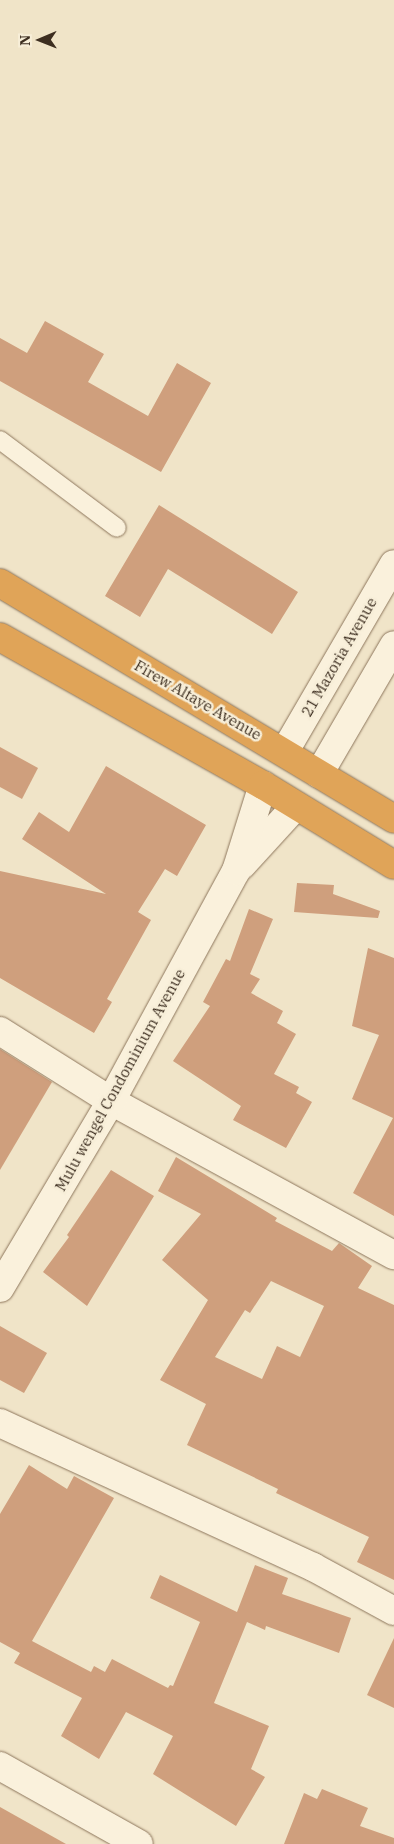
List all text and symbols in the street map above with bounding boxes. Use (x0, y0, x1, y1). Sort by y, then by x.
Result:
north arrow (15, 15, 65, 65)
text: N (16, 35, 34, 46)
street label: 21 Mazoria Avenue (298, 594, 380, 720)
street label: Firew Altaye Avenue (131, 656, 265, 744)
street label: Mulu wengel Condominium Avenue (51, 966, 189, 1194)

